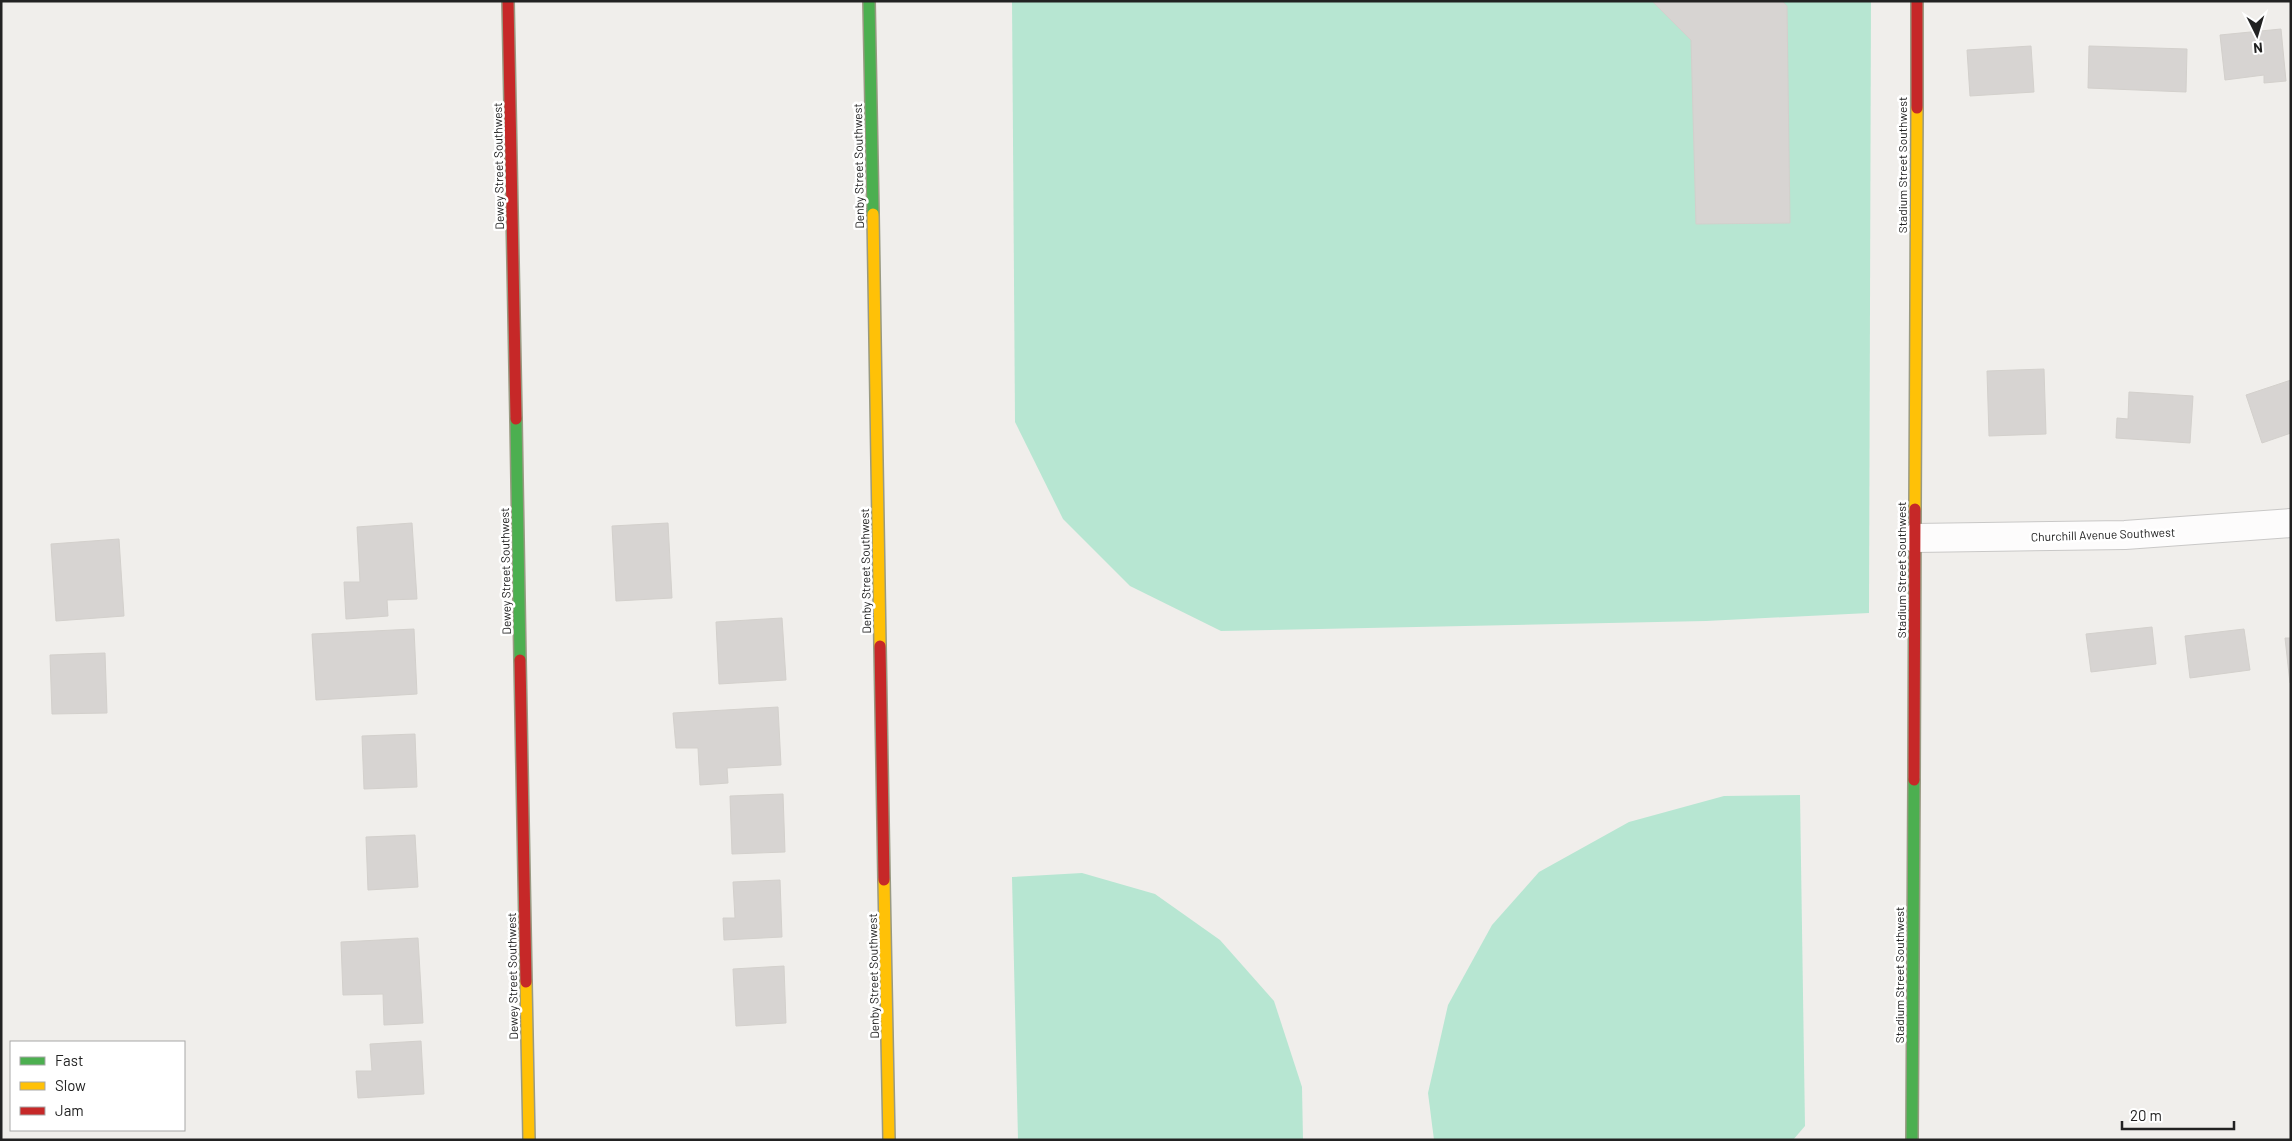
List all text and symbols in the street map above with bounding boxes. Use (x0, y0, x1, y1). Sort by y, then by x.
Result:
north arrow (2232, 10, 2282, 60)
text: N (2253, 40, 2264, 57)
street label: Stadium Street Southwest (1895, 97, 1909, 233)
street label: Dewey Street Southwest (490, 102, 506, 230)
street label: Denby Street Southwest (850, 103, 866, 229)
street label: Stadium Street Southwest (1894, 502, 1908, 638)
street label: Dewey Street Southwest (497, 507, 513, 635)
street label: Denby Street Southwest (857, 508, 873, 634)
street label: Churchill Avenue Southwest (2031, 524, 2175, 544)
street label: Stadium Street Southwest (1892, 907, 1906, 1043)
street label: Dewey Street Southwest (504, 912, 520, 1040)
street label: Denby Street Southwest (865, 913, 881, 1039)
legend (10, 1041, 185, 1131)
text: Fast (55, 1051, 83, 1069)
text: Slow (55, 1076, 86, 1094)
scale bar (2122, 1098, 2234, 1130)
text: Jam (55, 1101, 84, 1119)
text: 20 m (2130, 1106, 2162, 1124)

